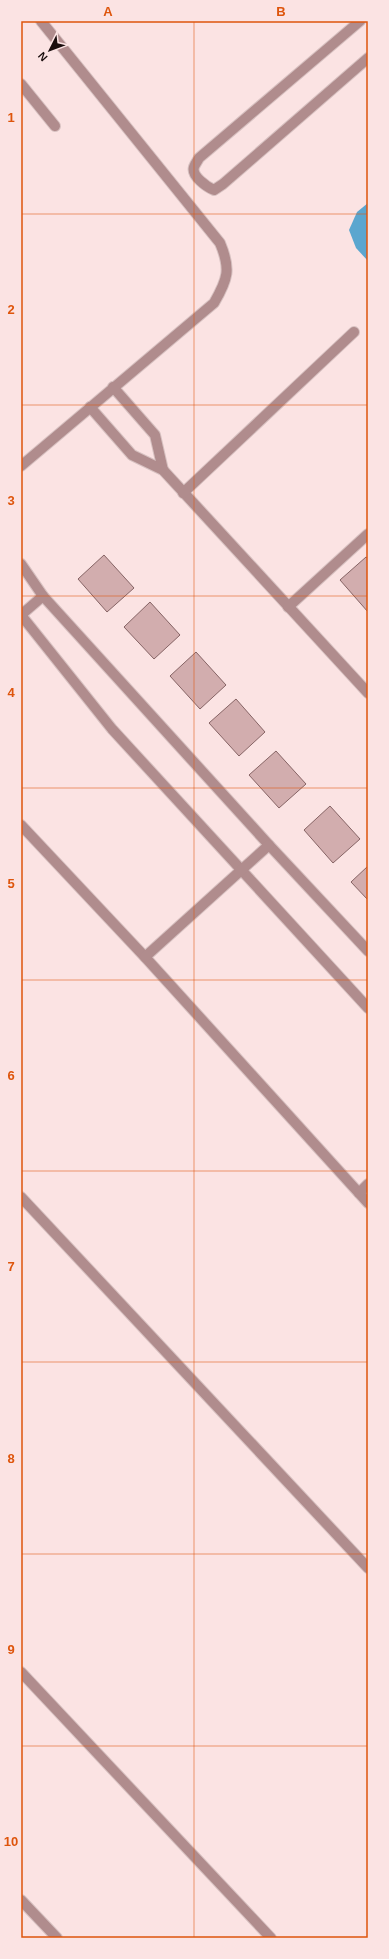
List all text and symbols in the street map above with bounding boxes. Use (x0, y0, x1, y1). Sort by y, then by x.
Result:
text: A (103, 4, 113, 19)
text: B (276, 4, 286, 19)
north arrow (30, 30, 70, 70)
text: N (35, 50, 50, 64)
text: 1 (7, 110, 15, 125)
text: 2 (7, 302, 15, 317)
text: 3 (7, 493, 15, 508)
text: 4 (7, 685, 15, 700)
text: 5 (7, 876, 15, 891)
text: 6 (7, 1068, 15, 1083)
text: 7 (7, 1259, 15, 1274)
text: 8 (7, 1451, 15, 1466)
text: 9 (7, 1642, 15, 1657)
text: 10 (4, 1834, 18, 1849)

